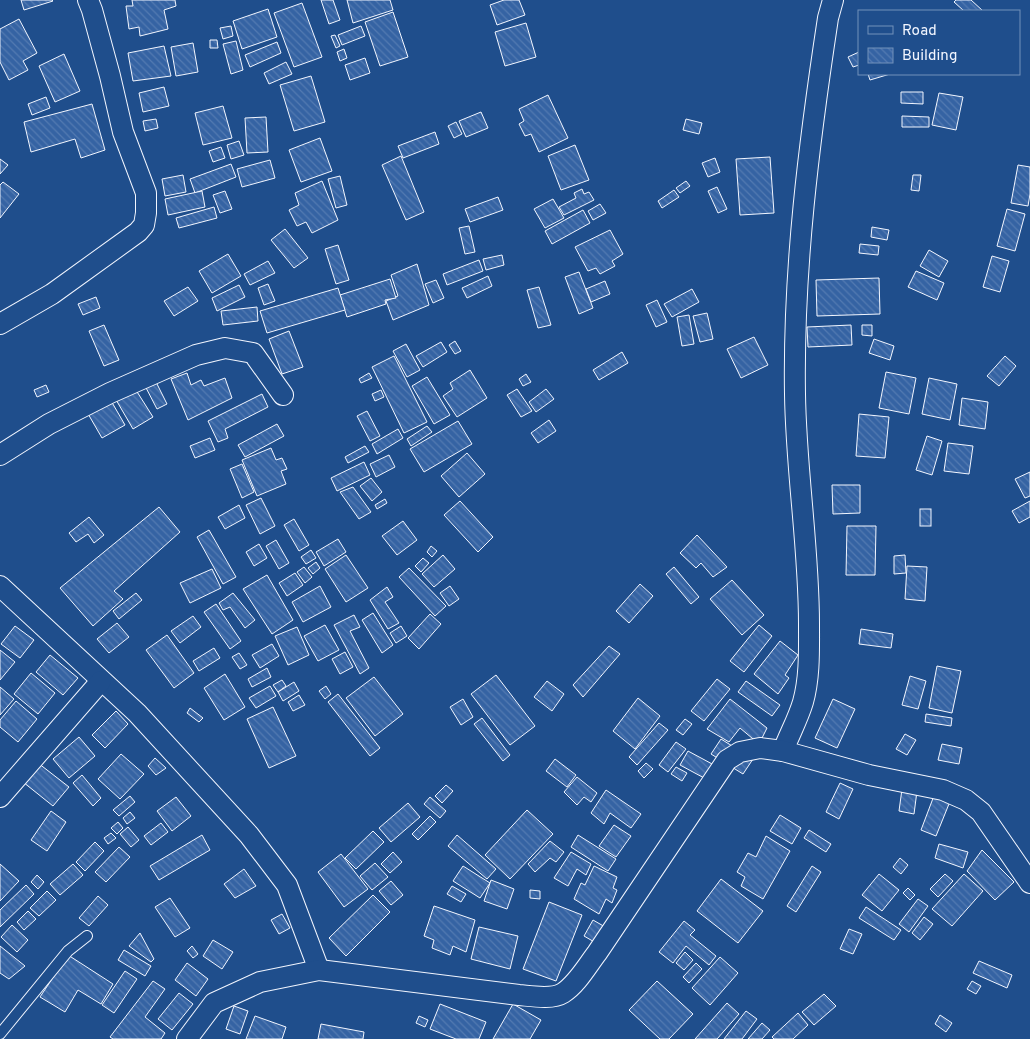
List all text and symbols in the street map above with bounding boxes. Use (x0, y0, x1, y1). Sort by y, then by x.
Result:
legend (858, 10, 1020, 75)
text: Road (902, 22, 937, 41)
text: Building (902, 47, 957, 66)

